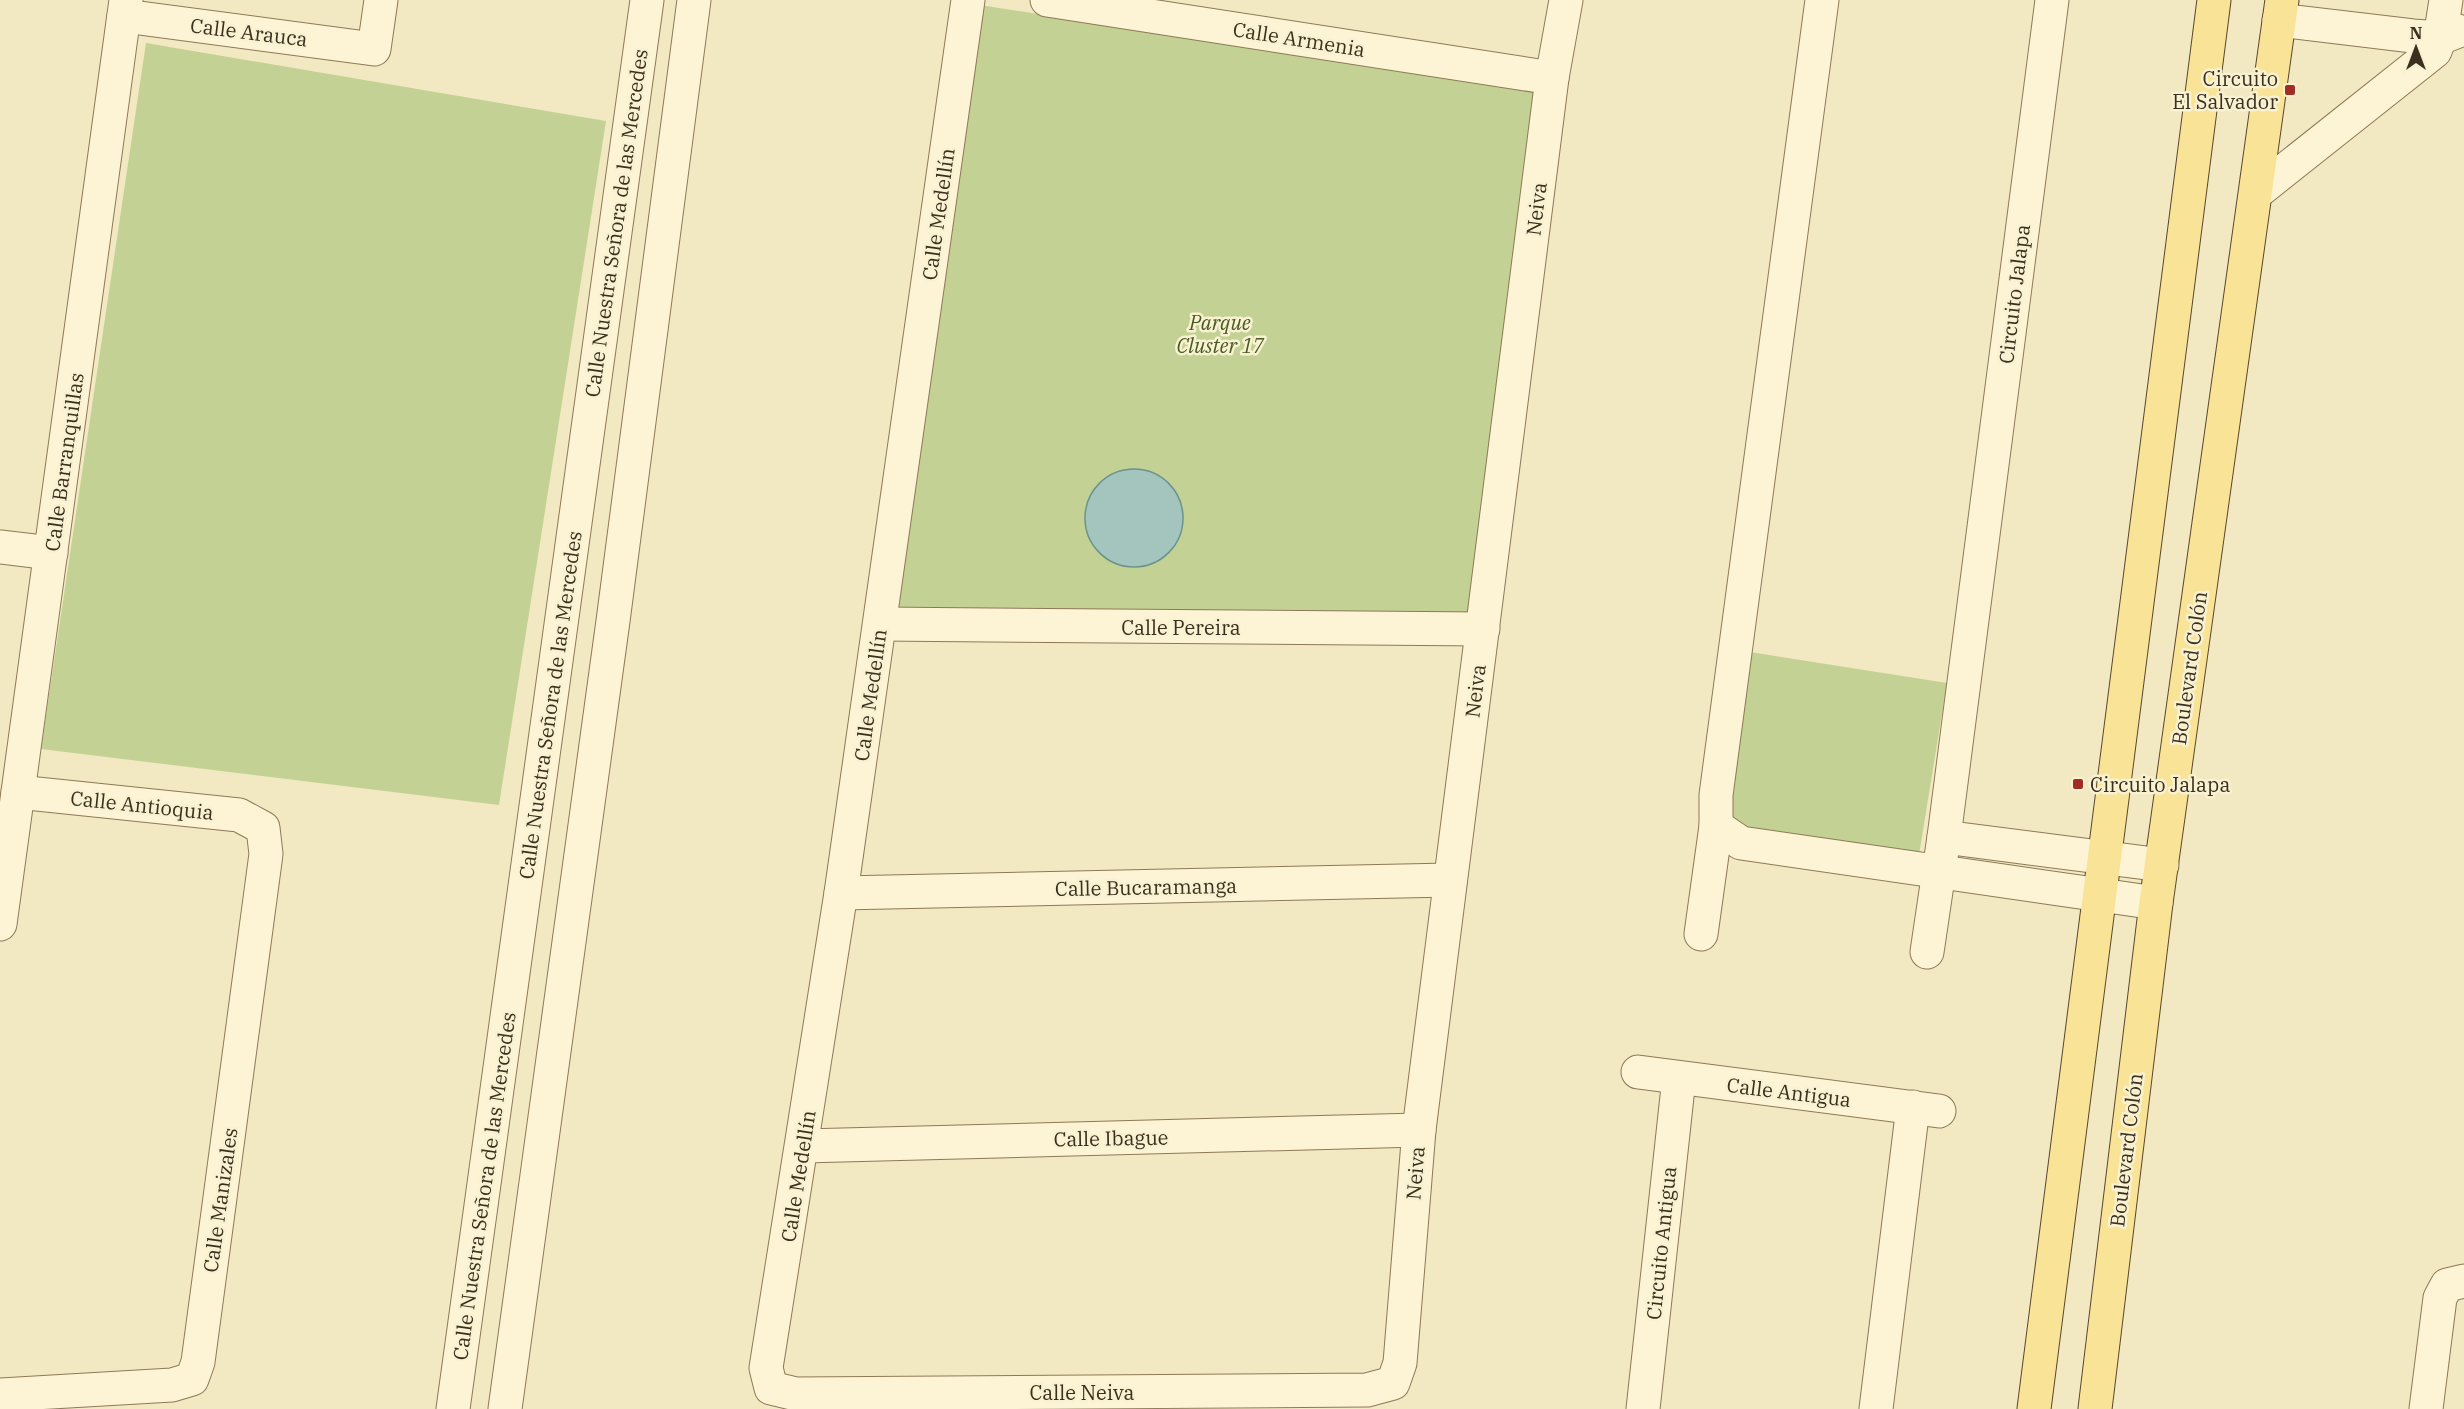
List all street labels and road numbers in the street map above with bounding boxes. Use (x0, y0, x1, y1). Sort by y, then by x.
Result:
street label: Calle Arauca (189, 11, 309, 53)
street label: Calle Armenia (1231, 15, 1367, 63)
street label: Calle Nuestra Señora de las Mercedes (578, 47, 654, 399)
street label: Calle Medellín (915, 146, 961, 282)
street label: Neiva (1519, 181, 1553, 237)
street label: Circuito Jalapa (1992, 223, 2036, 365)
street label: Calle Barranquillas (38, 371, 90, 553)
street label: Calle Nuestra Señora de las Mercedes (512, 529, 588, 881)
street label: Boulevard Colón (2165, 589, 2213, 747)
street label: Calle Pereira (1121, 614, 1241, 641)
street label: Calle Medellín (847, 627, 893, 763)
street label: Neiva (1458, 663, 1492, 719)
street label: Calle Antioquia (69, 784, 215, 826)
street label: Calle Bucaramanga (1055, 872, 1237, 902)
street label: Calle Nuestra Señora de las Mercedes (446, 1010, 522, 1362)
street label: Calle Antigua (1725, 1071, 1853, 1113)
street label: Boulevard Colón (2103, 1071, 2149, 1229)
street label: Calle Medellín (774, 1108, 822, 1244)
street label: Calle Ibague (1053, 1123, 1169, 1153)
street label: Calle Manizales (196, 1126, 244, 1274)
street label: Neiva (1399, 1145, 1431, 1201)
street label: Circuito Antigua (1640, 1165, 1682, 1321)
street label: Calle Neiva (1030, 1379, 1135, 1406)

